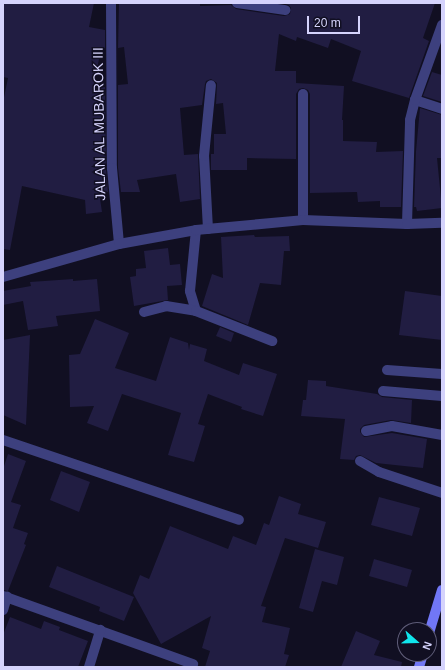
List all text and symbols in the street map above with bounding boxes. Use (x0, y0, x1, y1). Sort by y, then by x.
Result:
scale bar (309, 8, 362, 34)
text: 20 m (314, 16, 341, 30)
street label: JALAN AL MUBAROK III (89, 46, 109, 202)
north arrow (397, 622, 437, 662)
text: N (420, 640, 434, 652)

